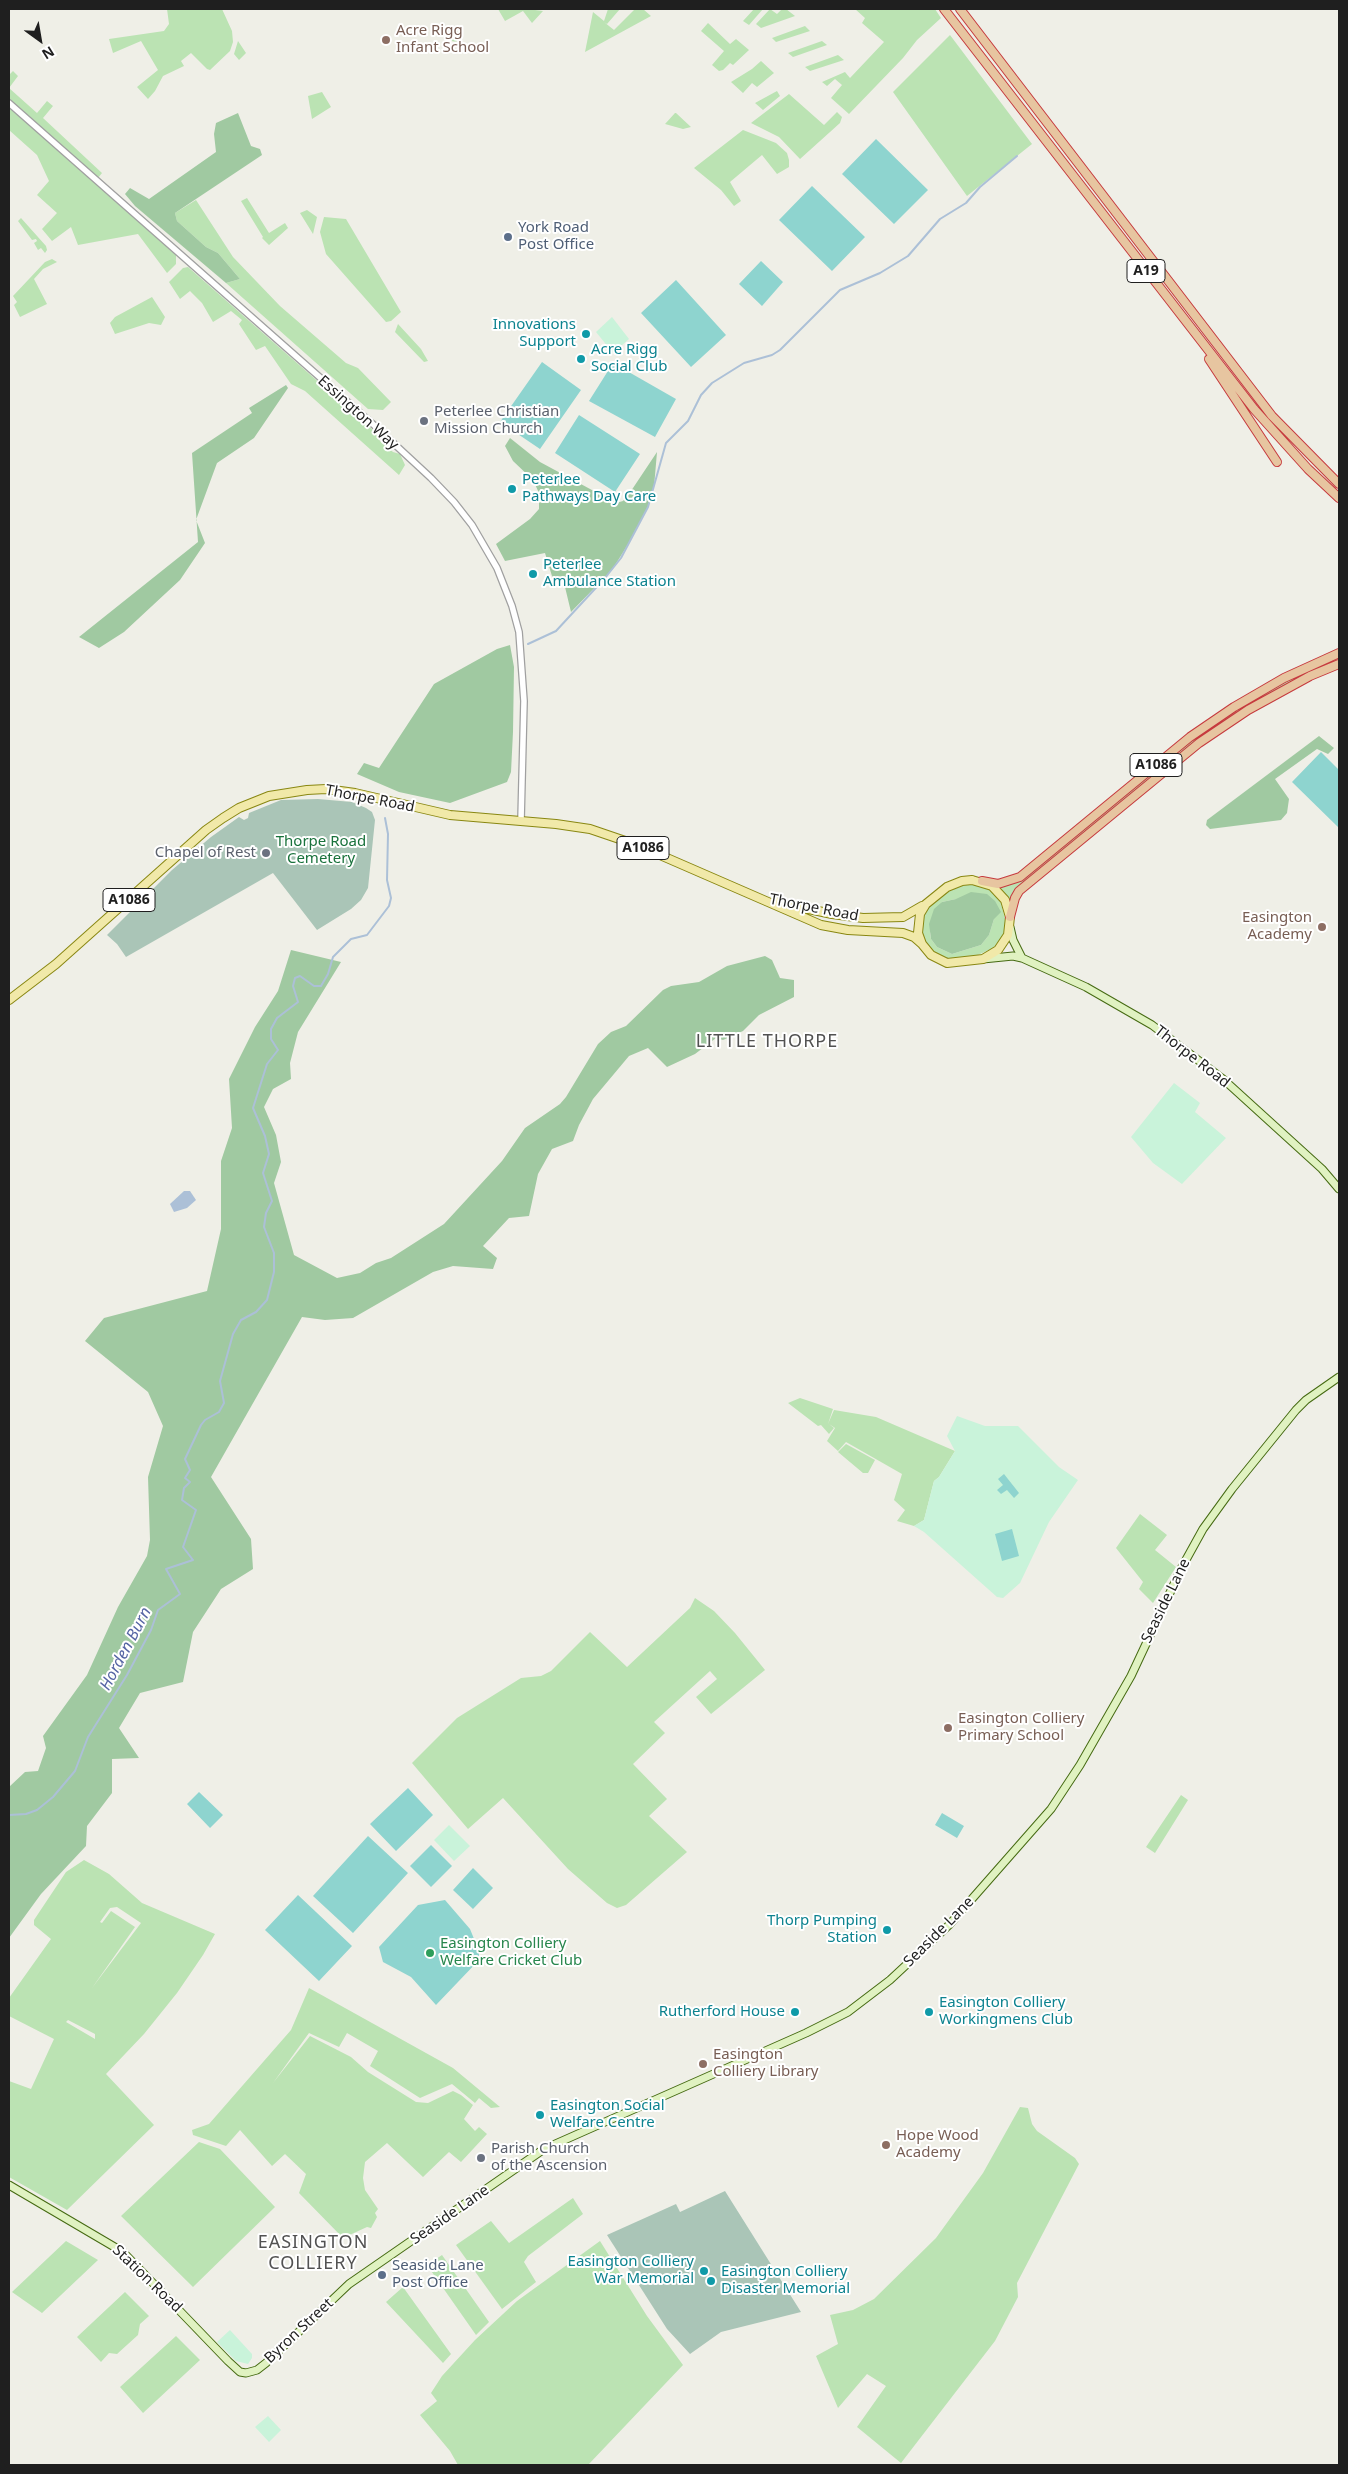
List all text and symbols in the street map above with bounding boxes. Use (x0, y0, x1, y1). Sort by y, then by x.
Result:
north arrow (15, 15, 65, 65)
place label: Acre Rigg Infant School (396, 22, 489, 57)
marker: Acre Rigg Infant School (380, 34, 392, 46)
text: N (38, 42, 58, 64)
place label: York Road Post Office (518, 219, 594, 254)
marker: York Road Post Office (502, 231, 514, 243)
road number: A19 (1127, 260, 1165, 282)
place label: Innovations Support (493, 316, 576, 351)
marker: Innovations Support (580, 328, 592, 340)
place label: Acre Rigg Social Club (591, 341, 667, 376)
marker: Acre Rigg Social Club (575, 353, 587, 365)
street label: Essington Way (314, 372, 402, 454)
place label: Peterlee Christian Mission Church (434, 403, 559, 438)
marker: Peterlee Christian Mission Church (418, 415, 430, 427)
place label: Peterlee Pathways Day Care (522, 471, 656, 506)
marker: Peterlee Pathways Day Care (506, 483, 518, 495)
place label: Peterlee Ambulance Station (543, 556, 676, 591)
marker: Peterlee Ambulance Station (527, 568, 539, 580)
road number: A1086 (1130, 754, 1182, 776)
street label: Thorpe Road (324, 782, 416, 816)
park label: Thorpe Road Cemetery (276, 833, 366, 868)
road number: A1086 (617, 836, 669, 860)
place label: Chapel of Rest (155, 844, 256, 862)
marker: Chapel of Rest (260, 847, 272, 859)
road number: A1086 (103, 888, 155, 912)
street label: Thorpe Road (768, 891, 860, 925)
place label: Easington Academy (1242, 909, 1312, 944)
marker: Easington Academy (1316, 921, 1328, 933)
street label: Thorpe Road (1151, 1022, 1233, 1092)
district label: LITTLE THORPE (694, 1031, 840, 1053)
street label: Seaside Lane (1138, 1556, 1194, 1646)
water label: Horden Burn (96, 1604, 156, 1694)
place label: Easington Colliery Primary School (958, 1710, 1084, 1745)
marker: Easington Colliery Primary School (942, 1722, 954, 1734)
street label: Seaside Lane (900, 1893, 978, 1971)
place label: Thorp Pumping Station (767, 1912, 877, 1947)
marker: Thorp Pumping Station (881, 1924, 893, 1936)
place label: Easington Colliery Welfare Cricket Club (440, 1935, 582, 1970)
marker: Easington Colliery Welfare Cricket Club (424, 1947, 436, 1959)
place label: Easington Colliery Workingmens Club (939, 1994, 1073, 2029)
place label: Rutherford House (659, 2003, 785, 2021)
marker: Rutherford House (789, 2006, 801, 2018)
marker: Easington Colliery Workingmens Club (923, 2006, 935, 2018)
place label: Easington Colliery Library (713, 2046, 818, 2081)
marker: Easington Colliery Library (697, 2058, 709, 2070)
place label: Easington Social Welfare Centre (550, 2097, 665, 2132)
marker: Easington Social Welfare Centre (534, 2109, 546, 2121)
place label: Hope Wood Academy (896, 2127, 979, 2162)
marker: Hope Wood Academy (880, 2139, 892, 2151)
place label: Parish Church of the Ascension (491, 2140, 607, 2175)
marker: Parish Church of the Ascension (475, 2152, 487, 2164)
street label: Seaside Lane (407, 2181, 493, 2249)
district label: EASINGTON COLLIERY (257, 2232, 369, 2274)
street label: Station Road (109, 2241, 185, 2317)
place label: Easington Colliery War Memorial (568, 2253, 694, 2288)
place label: Seaside Lane Post Office (392, 2257, 484, 2292)
place label: Easington Colliery Disaster Memorial (721, 2263, 850, 2298)
marker: Easington Colliery War Memorial (698, 2265, 710, 2277)
marker: Seaside Lane Post Office (376, 2269, 388, 2281)
marker: Easington Colliery Disaster Memorial (705, 2275, 717, 2287)
street label: Byron Street (261, 2295, 337, 2367)

